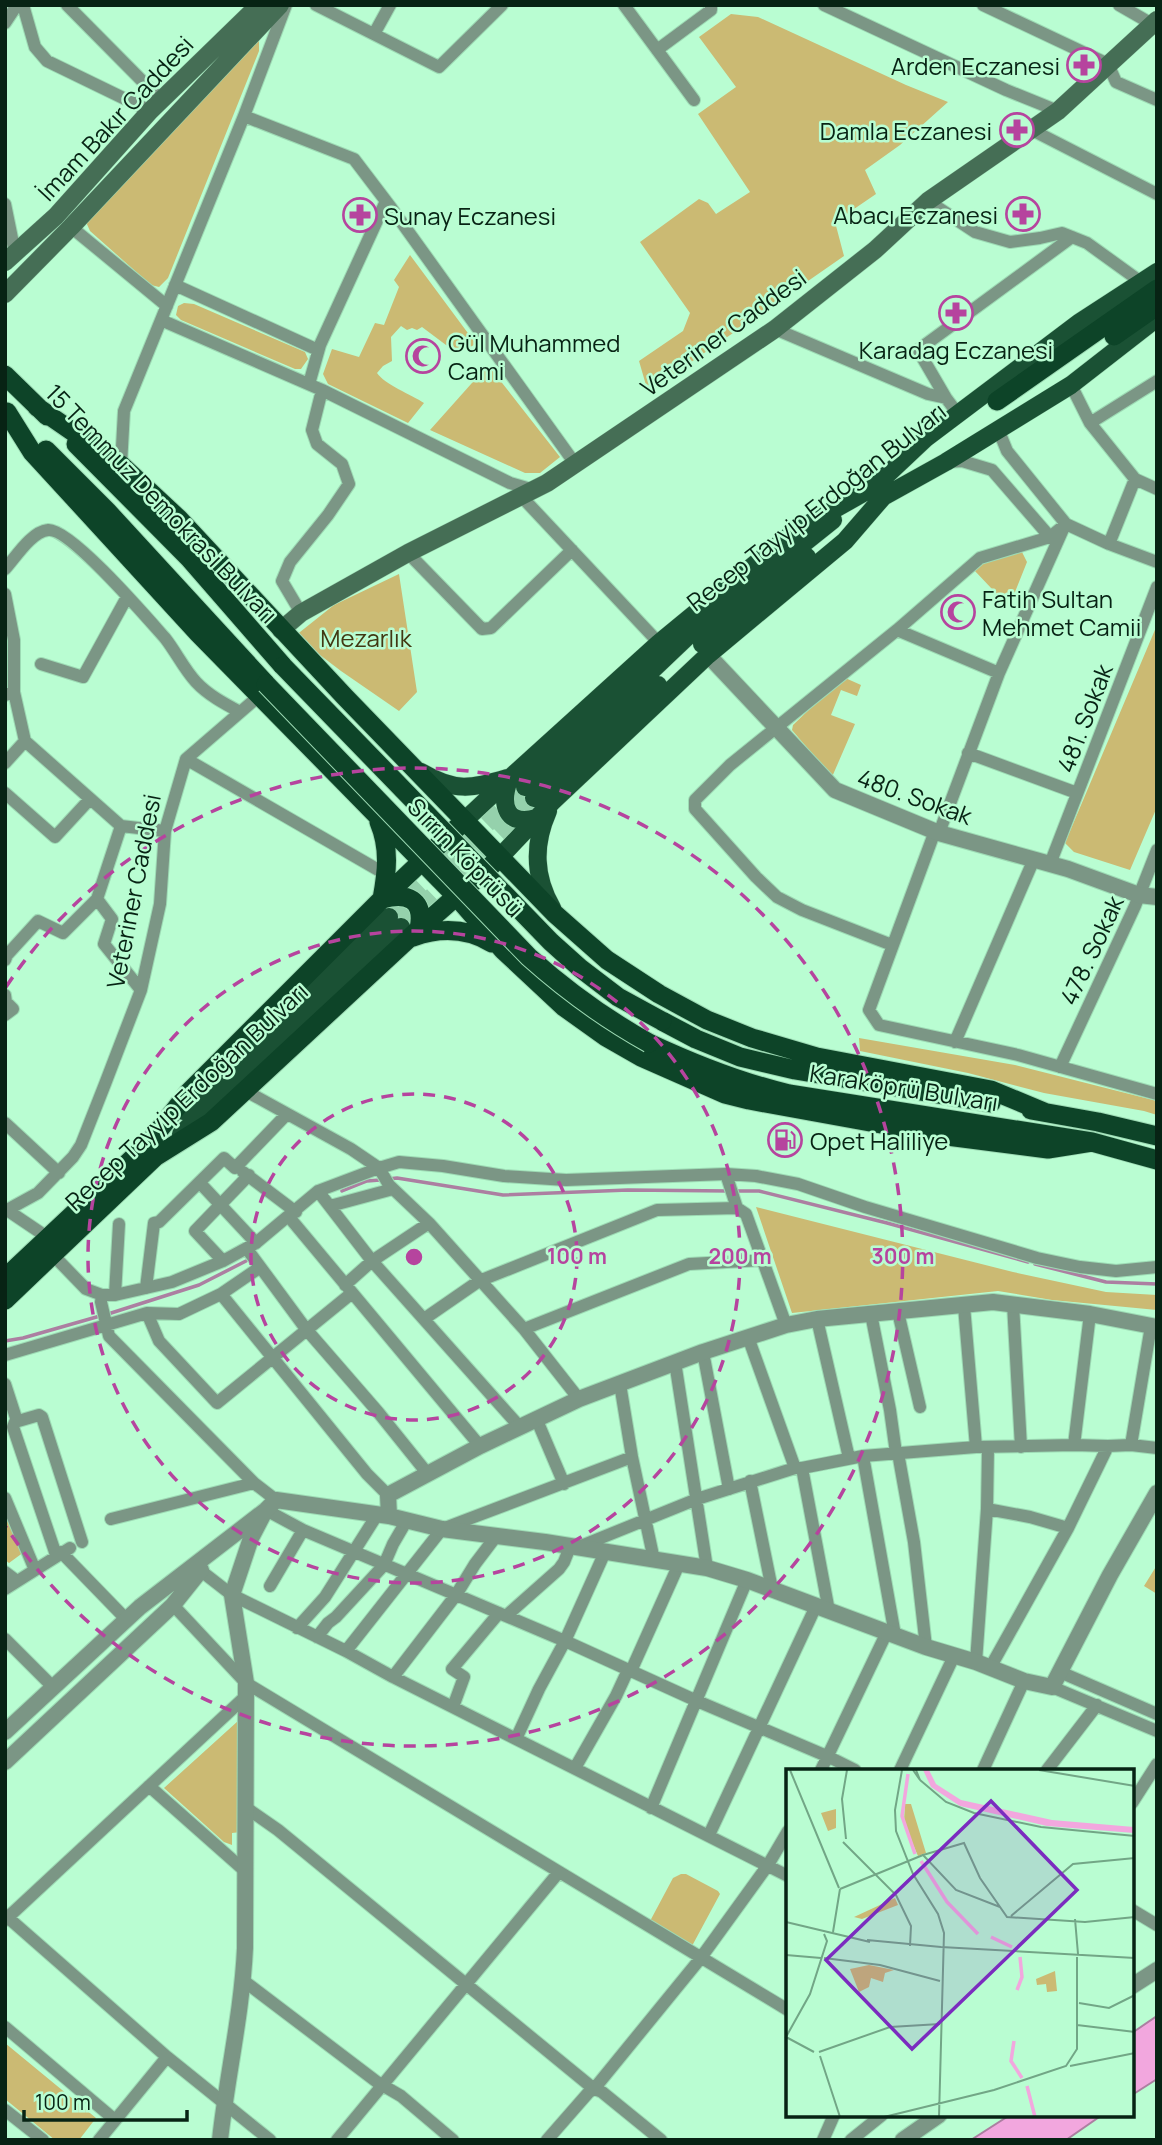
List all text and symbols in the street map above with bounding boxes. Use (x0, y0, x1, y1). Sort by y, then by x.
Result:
street label: İmam Bakır Caddesi (30, 28, 200, 208)
pharmacy icon: Arden Eczanesi (1065, 46, 1103, 84)
place label: Arden Eczanesi (891, 49, 1060, 82)
pharmacy icon: Damla Eczanesi (998, 111, 1036, 149)
place label: Damla Eczanesi (820, 114, 992, 147)
pharmacy icon: Abacı Eczanesi (1004, 195, 1042, 233)
pharmacy icon: Sunay Eczanesi (341, 196, 379, 234)
place label: Abacı Eczanesi (833, 198, 998, 231)
place label: Sunay Eczanesi (384, 199, 556, 232)
street label: Veteriner Caddesi (633, 261, 813, 403)
pharmacy icon: Karadag Eczanesi (937, 294, 975, 332)
place label: Gül Muhammed Cami (448, 326, 620, 387)
place label: Karadag Eczanesi (859, 333, 1053, 366)
mosque icon: Gül Muhammed Cami (404, 337, 442, 375)
street label: 15 Temmuz Demokrasi Bulvarı (39, 376, 285, 630)
street label: Recep Tayyip Erdoğan Bulvarı (679, 394, 953, 618)
place label: Fatih Sultan Mehmet Camii (982, 582, 1141, 643)
mosque icon: Fatih Sultan Mehmet Camii (939, 593, 977, 631)
park label: Mezarlık (320, 621, 413, 654)
street label: 481. Sokak (1048, 658, 1120, 777)
street label: 480. Sokak (853, 760, 978, 832)
street label: Sırrın Köprüsü (401, 790, 531, 924)
street label: Veteriner Caddesi (98, 791, 168, 991)
street label: 478. Sokak (1051, 889, 1131, 1010)
street label: Recep Tayyip Erdoğan Bulvarı (57, 975, 315, 1217)
street label: Karaköprü Bulvarı (807, 1056, 1001, 1118)
fuel station icon: Opet Haliliye (766, 1121, 804, 1159)
place label: Opet Haliliye (810, 1124, 948, 1157)
text: 100 m (547, 1242, 607, 1270)
text: 200 m (708, 1242, 772, 1270)
text: 300 m (872, 1242, 934, 1270)
centre of rings (402, 1245, 426, 1269)
inset map (786, 1769, 1134, 2117)
scale bar (24, 2078, 187, 2122)
text: 100 m (35, 2088, 91, 2116)

